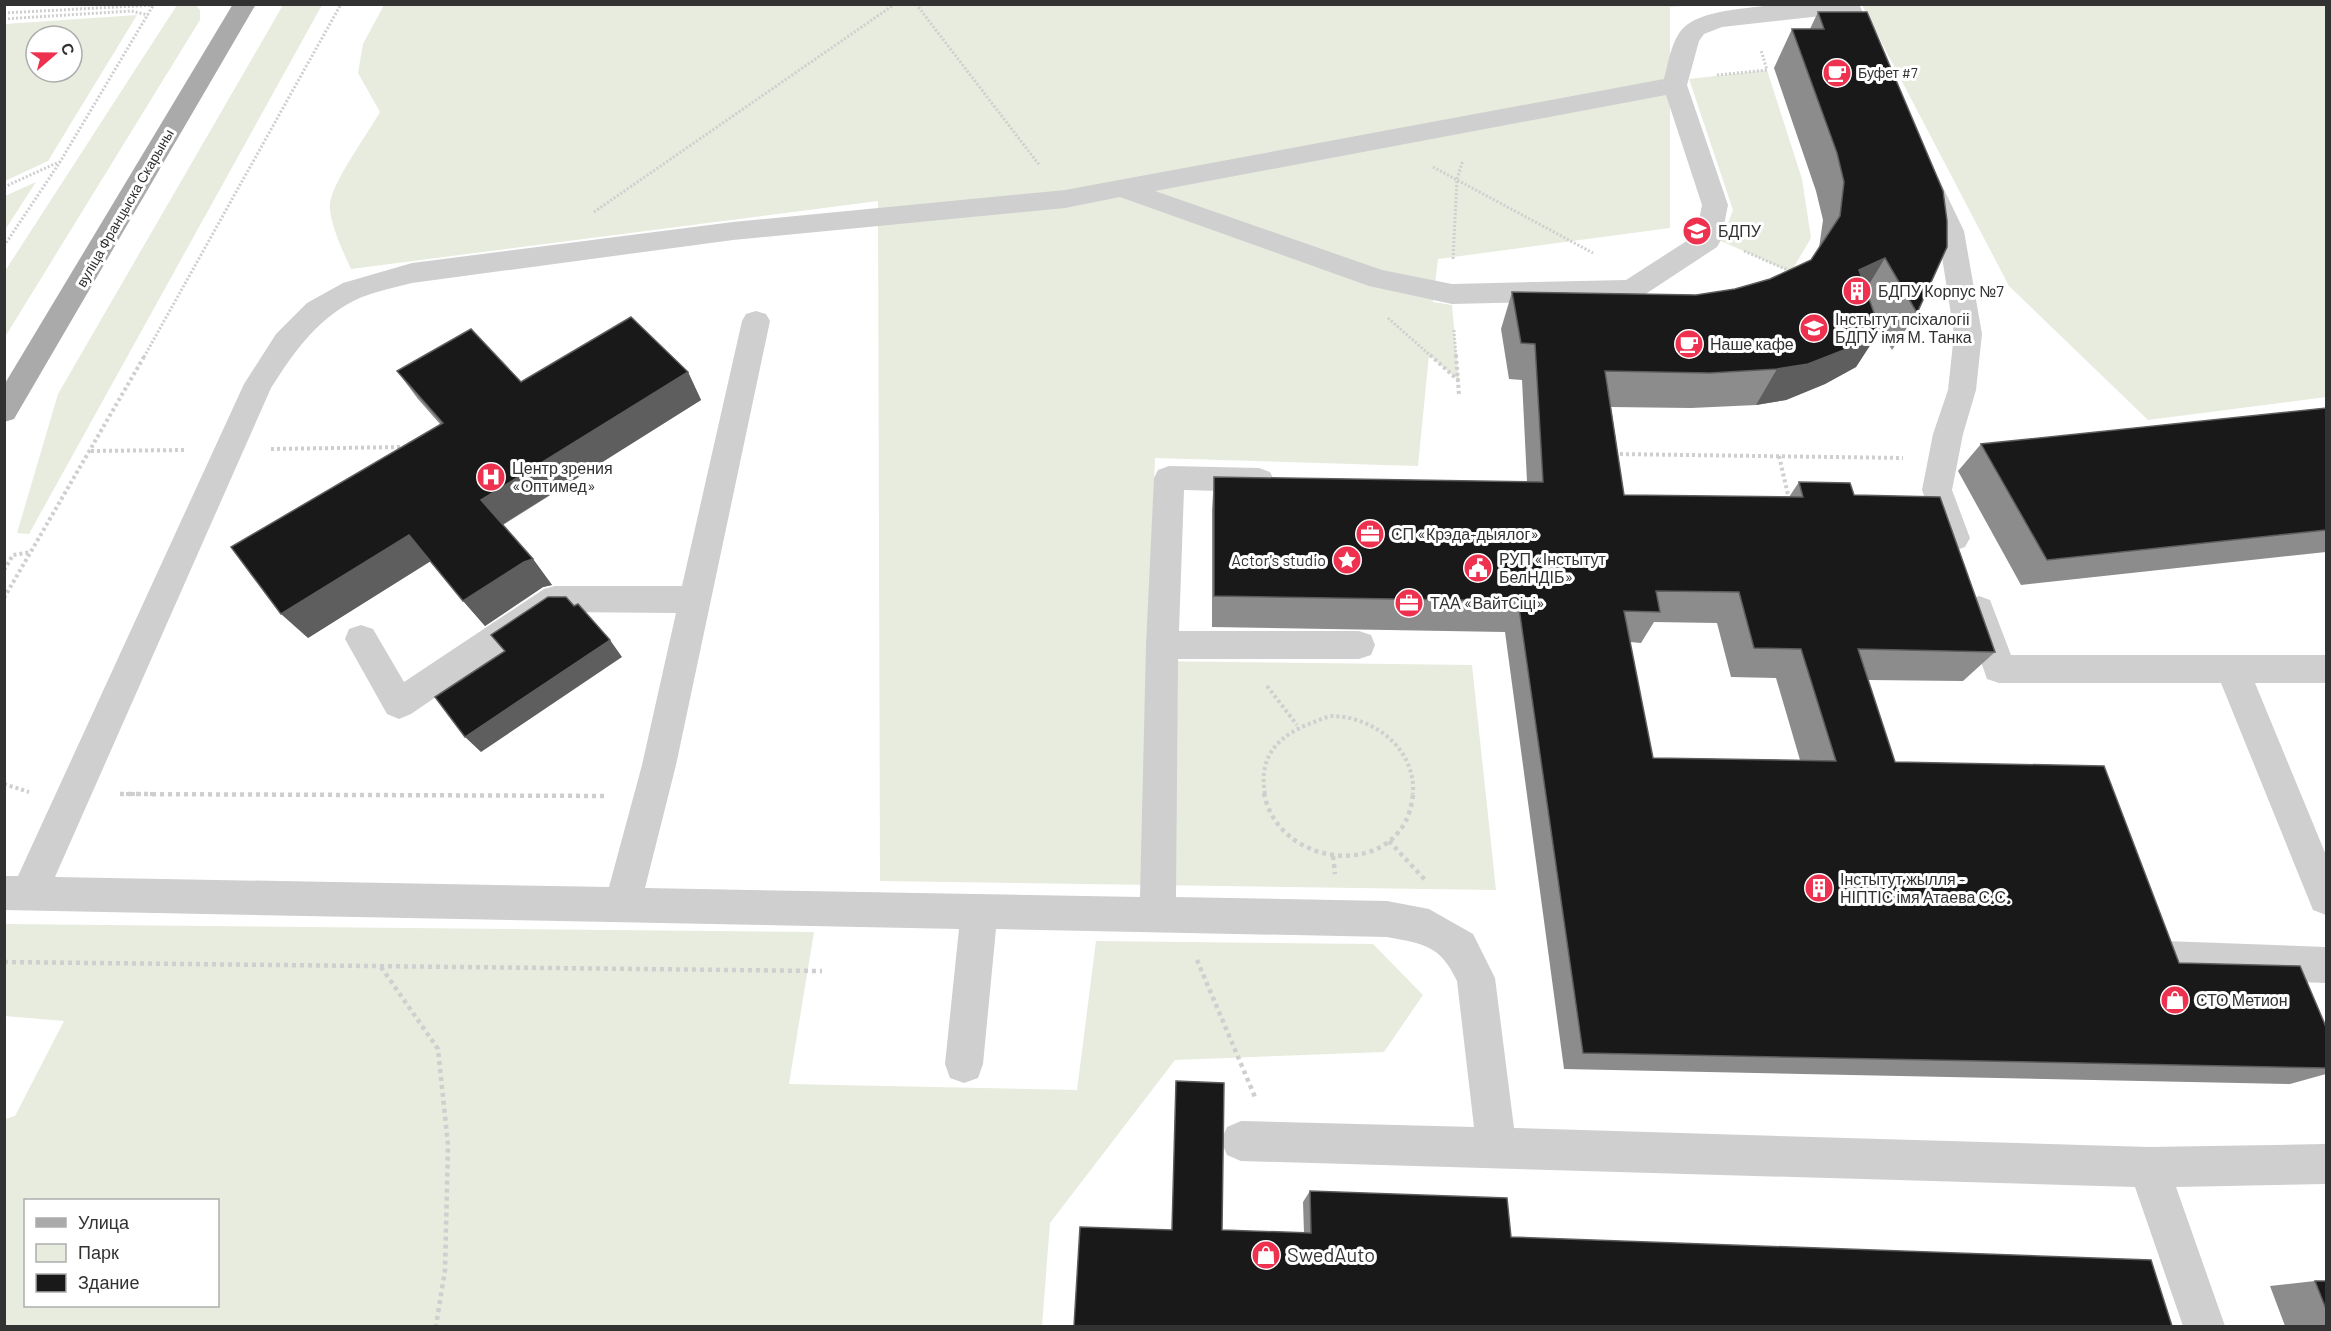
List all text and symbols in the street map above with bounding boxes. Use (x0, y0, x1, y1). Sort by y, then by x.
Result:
north arrow (24, 24, 84, 84)
text: С (58, 40, 80, 58)
cafe icon: Буфет #7 (1821, 57, 1853, 89)
place label: Буфет #7 (1858, 64, 1918, 81)
street label: вуліца Францыска Скарыны (72, 126, 177, 290)
school or university icon: БДПУ (1681, 215, 1713, 247)
place label: БДПУ (1718, 221, 1762, 240)
building icon: БДПУ Корпус №7 (1841, 275, 1873, 307)
place label: БДПУ Корпус №7 (1878, 281, 2004, 300)
place label: Інстытут псіхалогіі БДПУ імя М. Танка (1835, 309, 1972, 346)
school or university icon: Інстытут псіхалогіі БДПУ імя М. Танка (1798, 312, 1830, 344)
cafe icon: Наше кафе (1673, 328, 1705, 360)
place label: Наше кафе (1710, 334, 1794, 353)
place label: Центр зрения «Оптимед» (512, 458, 613, 495)
hospital icon: Центр зрения «Оптимед» (475, 461, 507, 493)
office icon: СП «Крэда-дыялог» (1354, 518, 1386, 550)
place label: СП «Крэда-дыялог» (1391, 524, 1539, 543)
place icon: Actor's studio (1331, 544, 1363, 576)
place label: РУП «Інстытут БелНДІБ» (1499, 549, 1606, 586)
place label: Actor's studio (1231, 550, 1326, 569)
public building icon: РУП «Інстытут БелНДІБ» (1462, 552, 1494, 584)
office icon: ТАА «ВайтСіці» (1393, 587, 1425, 619)
place label: ТАА «ВайтСіці» (1430, 593, 1545, 612)
place label: Інстытут жылля - НІПТІС імя Атаева С.С. (1840, 869, 2011, 906)
building icon: Інстытут жылля - НІПТІС імя Атаева С.С. (1803, 872, 1835, 904)
shop icon: СТО Метион (2159, 984, 2191, 1016)
place label: СТО Метион (2196, 990, 2288, 1009)
legend (24, 1199, 219, 1307)
text: Улица (78, 1211, 130, 1233)
shop icon: SwedAuto (1250, 1239, 1282, 1271)
text: Парк (78, 1241, 119, 1263)
place label: SwedAuto (1287, 1242, 1375, 1266)
text: Здание (78, 1271, 139, 1293)

